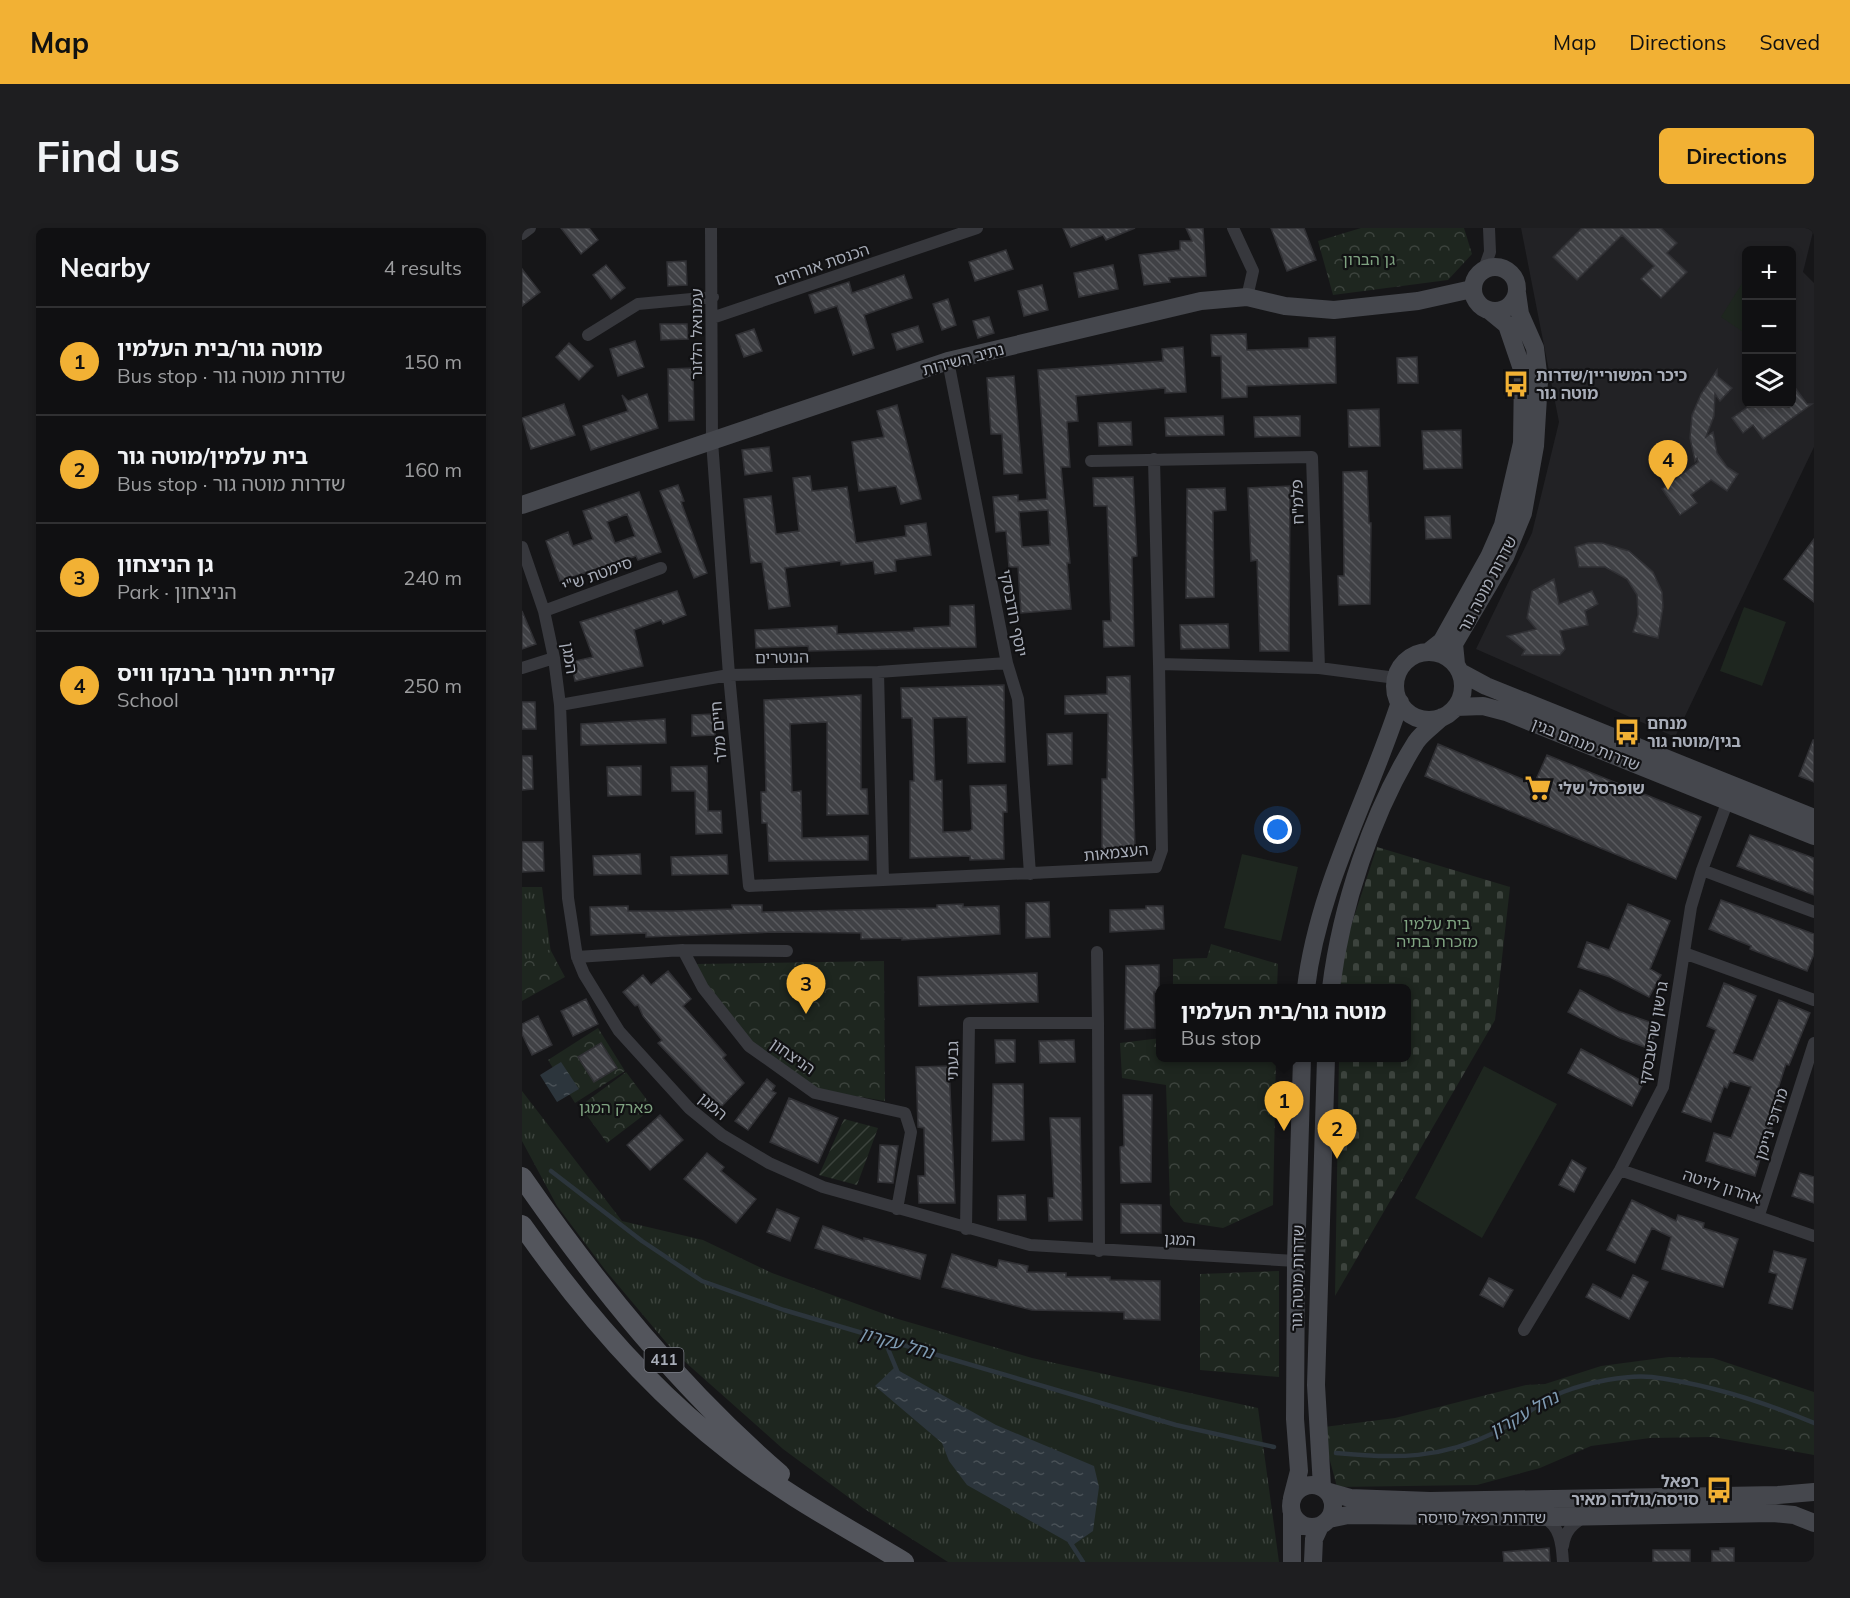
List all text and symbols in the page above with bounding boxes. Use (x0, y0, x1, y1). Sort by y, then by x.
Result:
text: Map (30, 25, 89, 60)
text: Map (1553, 29, 1596, 55)
text: Directions (1629, 29, 1726, 55)
text: Saved (1759, 29, 1820, 55)
button: Directions (1659, 128, 1814, 184)
text: Find us (36, 130, 180, 183)
street label: הכנסת אורחים (772, 238, 872, 290)
map controls (1742, 246, 1796, 408)
button: + (1742, 246, 1796, 300)
park label: גן הברון (1343, 249, 1395, 269)
text: Nearby (60, 251, 150, 284)
text: 4 results (384, 255, 462, 280)
street label: עמנואל הלזנר (686, 288, 706, 380)
button: − (1742, 300, 1796, 354)
text: מוטה גור/בית העלמין (117, 334, 322, 362)
street label: נתיב השירות (920, 338, 1006, 380)
text: 1 (74, 349, 86, 374)
text: 150 m (403, 349, 462, 374)
button: layers (1742, 354, 1796, 408)
text: Bus stop · שדרות מוטה גור (117, 363, 346, 388)
place label: כיכר המשוריין/שדרות מוטה גור (1536, 365, 1687, 403)
bus stop icon: כיכר המשוריין/שדרות מוטה גור (1501, 369, 1531, 399)
pin: 4 (1648, 440, 1688, 490)
text: בית עלמין/מוטה גור (117, 442, 308, 470)
text: 2 (74, 457, 86, 482)
text: 160 m (403, 457, 462, 482)
text: Bus stop · שדרות מוטה גור (117, 471, 346, 496)
street label: פלמ"ח (1286, 479, 1308, 525)
street label: שדרות מוטה גור (1453, 532, 1521, 636)
text: גן הניצחון (117, 550, 214, 578)
street label: סימטת ש"י (559, 552, 635, 596)
text: 3 (74, 565, 86, 590)
text: 240 m (403, 565, 462, 590)
street label: יוסף רודבסקי (996, 568, 1032, 658)
text: Park · הניצחון (117, 579, 237, 604)
street label: המגן (558, 641, 582, 675)
street label: הנוטרים (755, 647, 809, 667)
text: קריית חינוך ברנקו וויס (117, 659, 335, 687)
text: 4 (74, 673, 86, 698)
text: 250 m (403, 673, 462, 698)
text: School (117, 687, 179, 712)
street label: חיים מלר (705, 700, 731, 764)
street label: שדרות מנחם בגין (1529, 713, 1643, 775)
place label: מנחם בגין/מוטה גור (1647, 713, 1741, 751)
bus stop icon: מנחם בגין/מוטה גור (1612, 717, 1642, 747)
supermarket icon: שופרסל שלי (1523, 773, 1553, 803)
place label: שופרסל שלי (1558, 778, 1645, 798)
your location (1263, 815, 1292, 844)
street label: העצמאות (1083, 839, 1149, 865)
park label: בית עלמין מזכרת בתיה (1396, 913, 1478, 951)
pin: 3 (786, 964, 826, 1014)
street label: גרשון שרשבסקי (1634, 979, 1672, 1087)
popup (1156, 984, 1411, 1062)
text: מוטה גור/בית העלמין (1181, 997, 1386, 1025)
text: Bus stop (1181, 1025, 1261, 1050)
street label: הניצחון (767, 1033, 819, 1079)
street label: גבעתי (942, 1041, 962, 1081)
pin: 1 (1264, 1082, 1304, 1131)
street label: מרדכי ניימן (1750, 1085, 1792, 1163)
street label: המגן (694, 1088, 732, 1124)
park label: פארק המגן (579, 1097, 653, 1117)
pin: 2 (1318, 1110, 1356, 1159)
street label: אהרון לויטה (1681, 1164, 1763, 1208)
street label: שדרות מוטה גור (1286, 1225, 1308, 1331)
street label: המגן (1164, 1228, 1196, 1250)
water label: נחל עקרון (858, 1321, 938, 1364)
road number: 411 (644, 1348, 684, 1372)
water label: נחל עקרון (1485, 1385, 1563, 1442)
place label: רפאל סויסה/גולדה מאיר (1571, 1471, 1699, 1509)
bus stop icon: רפאל סויסה/גולדה מאיר (1704, 1475, 1734, 1505)
street label: שדרות רפאל סויסה (1418, 1507, 1546, 1527)

